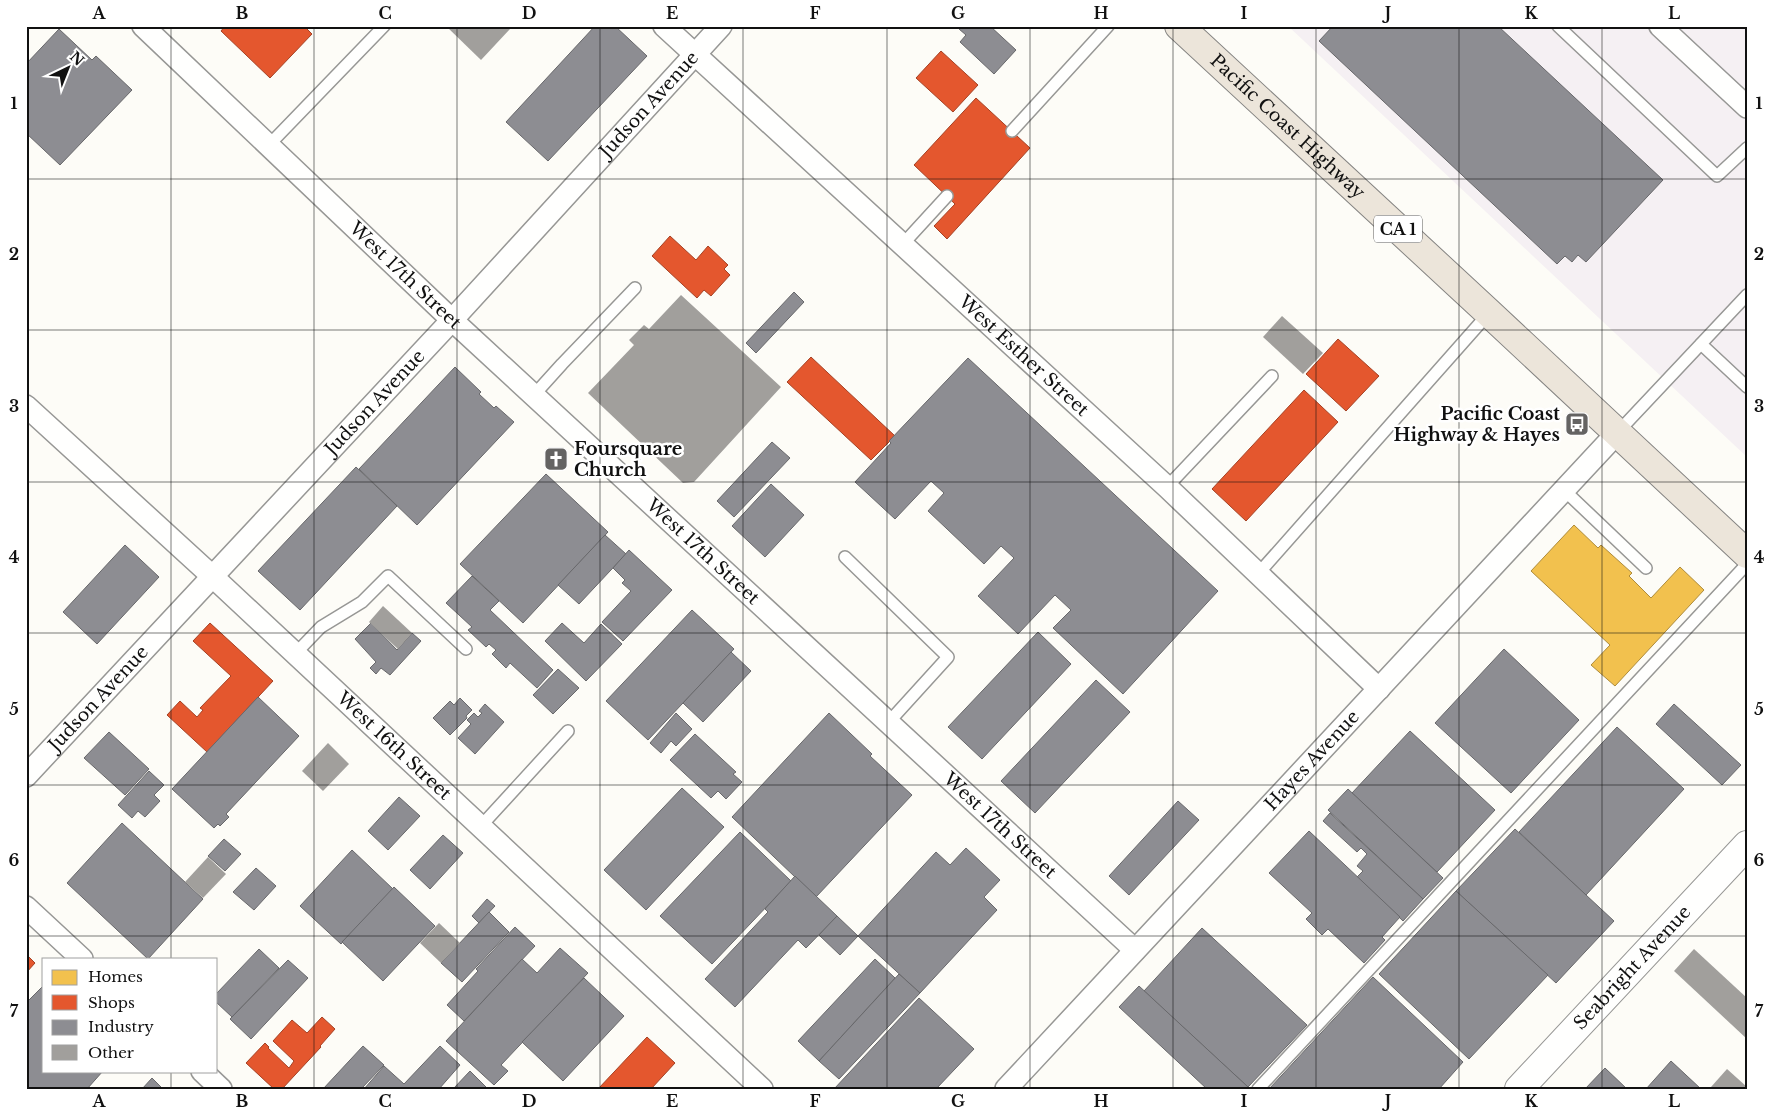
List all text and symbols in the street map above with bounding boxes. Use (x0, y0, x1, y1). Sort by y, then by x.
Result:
text: A (92, 3, 107, 23)
text: B (236, 3, 249, 23)
text: C (378, 3, 392, 23)
text: D (522, 3, 536, 23)
text: E (666, 3, 678, 23)
text: F (809, 3, 821, 23)
text: G (951, 3, 965, 23)
text: H (1093, 3, 1109, 23)
text: I (1241, 3, 1248, 23)
text: J (1382, 3, 1391, 23)
text: K (1524, 3, 1538, 23)
text: L (1668, 3, 1680, 23)
north arrow (42, 42, 92, 92)
text: N (66, 47, 88, 70)
street label: Judson Avenue (594, 47, 703, 164)
street label: Pacific Coast Highway (1206, 50, 1370, 204)
text: 1 (11, 93, 18, 113)
text: 1 (1756, 93, 1763, 113)
road number: CA 1 (1374, 215, 1422, 242)
street label: West 17th Street (344, 217, 466, 334)
text: 2 (9, 244, 19, 264)
text: 2 (1754, 244, 1764, 264)
street label: West Esther Street (953, 290, 1093, 421)
street label: Judson Avenue (319, 345, 429, 461)
text: 3 (9, 396, 19, 416)
text: 3 (1754, 396, 1764, 416)
place label: Pacific Coast Highway & Hayes (1394, 403, 1560, 446)
bus stop icon: Pacific Coast Highway & Hayes (1564, 411, 1590, 437)
place label: Foursquare Church (574, 438, 682, 481)
church icon: Foursquare Church (543, 446, 569, 472)
street label: West 17th Street (641, 493, 764, 609)
text: 4 (9, 547, 19, 567)
text: 4 (1754, 547, 1764, 567)
street label: Judson Avenue (42, 641, 153, 757)
street label: West 16th Street (332, 686, 456, 805)
text: 5 (9, 699, 19, 719)
text: 5 (1754, 699, 1764, 719)
street label: Hayes Avenue (1260, 706, 1364, 815)
street label: West 17th Street (938, 767, 1061, 883)
text: 6 (9, 850, 20, 870)
text: 6 (1754, 850, 1765, 870)
street label: Seabright Avenue (1569, 901, 1696, 1034)
legend (42, 958, 218, 1072)
text: Homes (88, 967, 143, 986)
text: Shops (88, 993, 135, 1012)
text: 7 (10, 1001, 19, 1021)
text: 7 (1755, 1001, 1764, 1021)
text: Industry (88, 1017, 154, 1036)
text: Other (88, 1043, 135, 1062)
text: A (92, 1091, 107, 1111)
text: B (236, 1091, 249, 1111)
text: C (378, 1091, 392, 1111)
text: D (522, 1091, 536, 1111)
text: E (666, 1091, 678, 1111)
text: F (809, 1091, 821, 1111)
text: G (951, 1091, 965, 1111)
text: H (1093, 1091, 1109, 1111)
text: I (1241, 1091, 1248, 1111)
text: J (1382, 1091, 1391, 1111)
text: K (1524, 1091, 1538, 1111)
text: L (1668, 1091, 1680, 1111)

